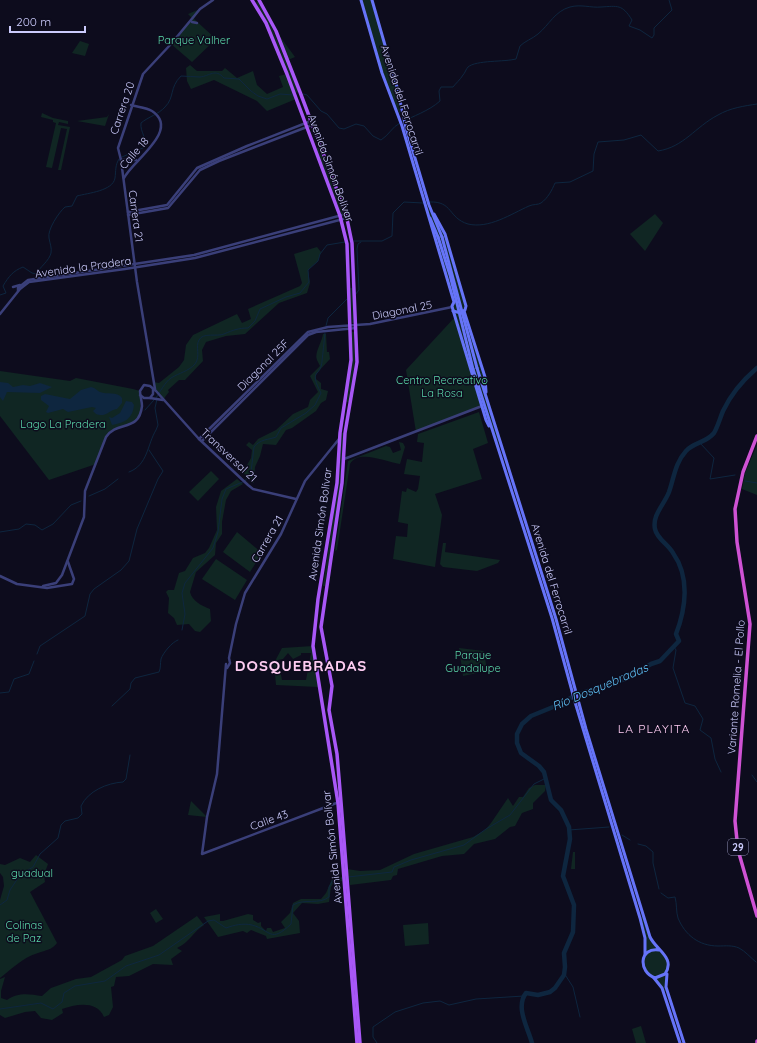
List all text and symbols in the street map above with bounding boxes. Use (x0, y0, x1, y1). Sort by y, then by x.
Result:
scale bar (10, 8, 85, 34)
text: 200 m (16, 14, 51, 29)
park label: Parque Valher (158, 33, 231, 47)
street label: Avenida del Ferrocarril (378, 43, 426, 157)
street label: Carrera 20 (106, 80, 138, 136)
street label: Avenida Simón Bolívar (305, 112, 357, 225)
street label: Calle 18 (116, 134, 152, 172)
street label: Carrera 21 (125, 189, 147, 243)
street label: Avenida la Pradera (34, 253, 132, 281)
street label: Diagonal 25 (371, 297, 433, 323)
street label: Diagonal 25F (234, 336, 292, 394)
park label: Centro Recreativo La Rosa (396, 373, 488, 400)
park label: Lago La Pradera (20, 417, 106, 431)
street label: Transversal 21 (198, 425, 260, 485)
street label: Avenida Simón Bolívar (305, 466, 335, 581)
street label: Carrera 21 (248, 513, 286, 565)
street label: Avenida del Ferrocarril (528, 522, 576, 636)
street label: Variante Romelia - El Pollo (724, 619, 748, 755)
park label: Parque Guadalupe (445, 648, 501, 675)
district label: DOSQUEBRADAS (235, 656, 367, 675)
water label: Río Dosquebradas (550, 659, 651, 714)
district label: LA PLAYITA (618, 721, 690, 736)
street label: Avenida Simón Bolívar (319, 789, 345, 904)
street label: Calle 43 (248, 807, 290, 833)
road number: 29 (728, 839, 748, 855)
park label: guadual (11, 866, 53, 880)
park label: Colinas de Paz (6, 918, 42, 945)

